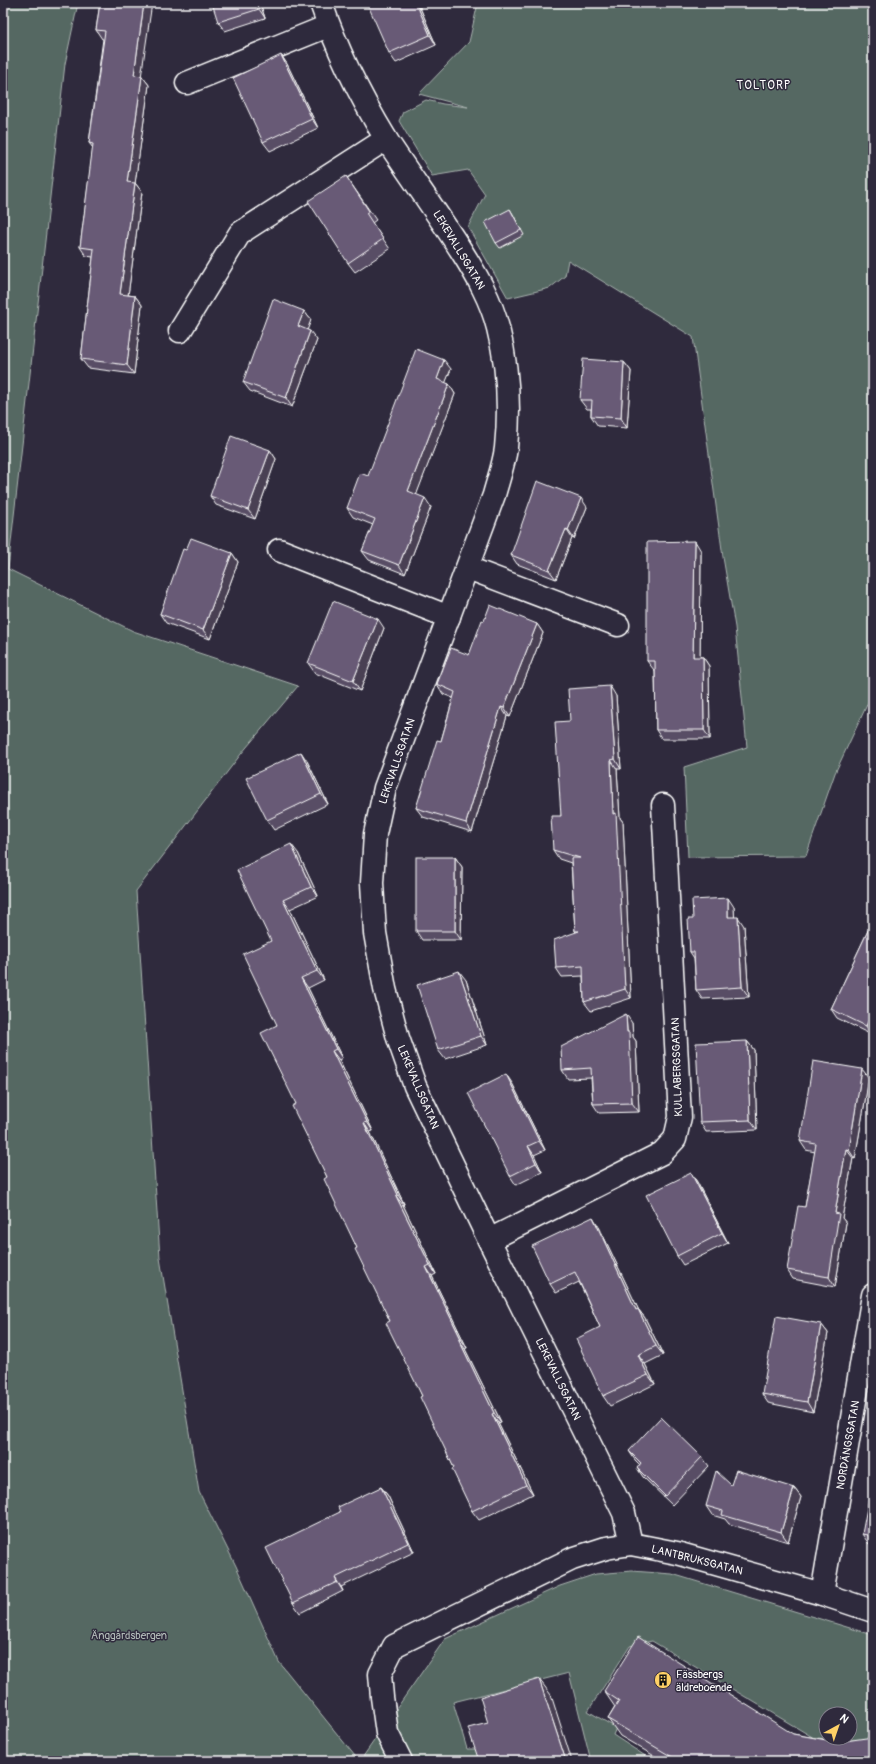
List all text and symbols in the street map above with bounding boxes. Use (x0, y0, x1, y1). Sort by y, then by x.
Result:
district label: TOLTORP (737, 78, 791, 93)
street label: LEKEVALLSGATAN (430, 208, 488, 292)
street label: LEKEVALLSGATAN (376, 716, 418, 806)
street label: KULLABERGSGATAN (669, 1017, 685, 1117)
street label: LEKEVALLSGATAN (394, 1043, 442, 1131)
street label: LEKEVALLSGATAN (532, 1336, 584, 1422)
street label: NORDÄNGSGATAN (834, 1399, 862, 1491)
street label: LANTBRUKSGATAN (650, 1542, 744, 1578)
park label: Änggårdsbergen (91, 1629, 167, 1642)
place label: Fässbergs äldreboende (676, 1668, 733, 1694)
building icon: Fässbergs äldreboende (653, 1670, 673, 1690)
north arrow (818, 1706, 858, 1746)
text: N (837, 1711, 852, 1726)

